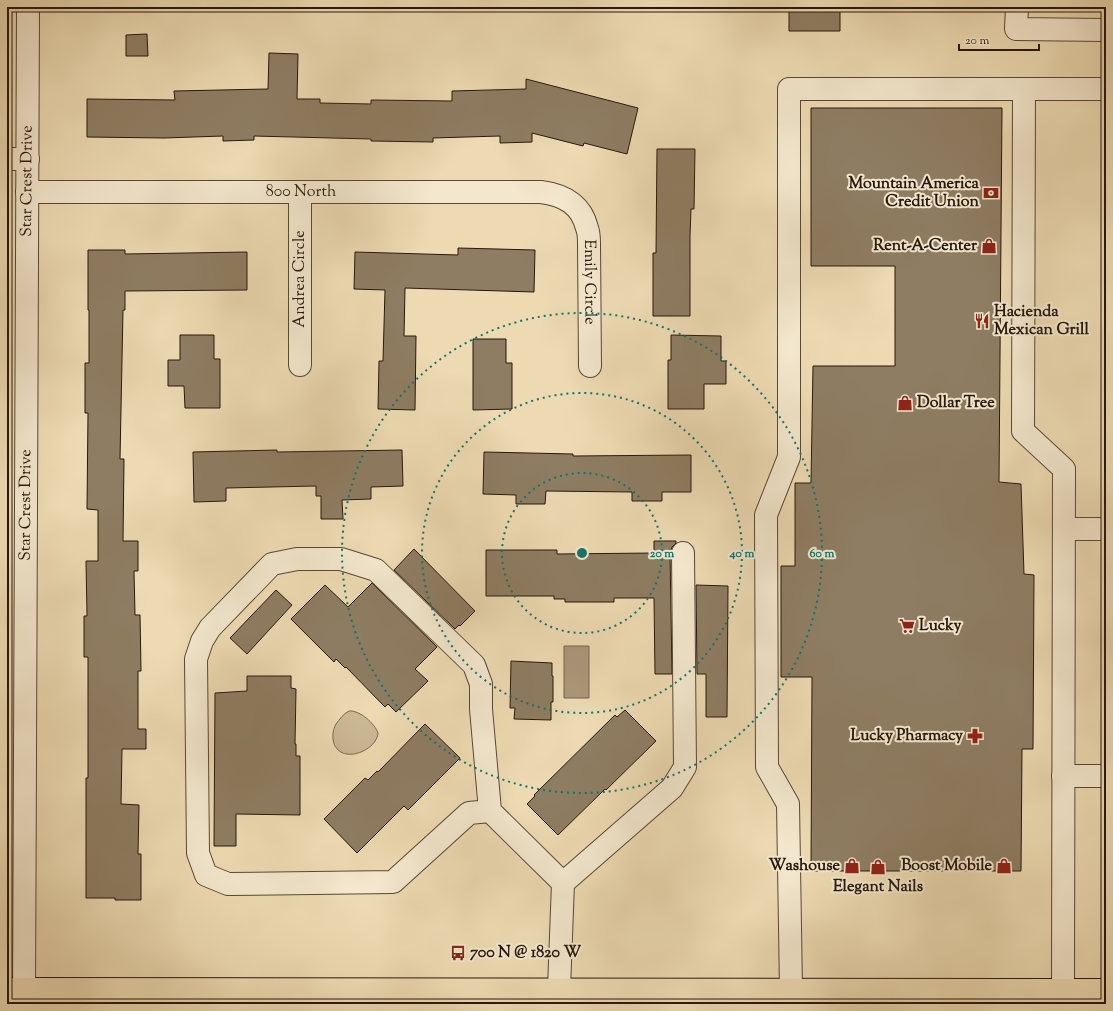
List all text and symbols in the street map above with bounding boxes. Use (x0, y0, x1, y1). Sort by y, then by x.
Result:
scale bar (959, 26, 1039, 52)
text: 20 m (965, 32, 990, 50)
street label: Star Crest Drive (16, 125, 39, 237)
place label: Mountain America Credit Union (848, 173, 980, 214)
street label: 800 North (266, 181, 337, 204)
bank icon: Mountain America Credit Union (982, 184, 1000, 202)
street label: Andrea Circle (289, 230, 312, 328)
place label: Rent-A-Center (873, 235, 978, 258)
shop icon: Rent-A-Center (980, 237, 998, 255)
street label: Emily Circle (577, 239, 601, 325)
place label: Hacienda Mexican Grill (994, 301, 1090, 342)
restaurant icon: Hacienda Mexican Grill (973, 312, 991, 330)
place label: Dollar Tree (917, 392, 995, 415)
shop icon: Dollar Tree (896, 394, 914, 412)
street label: Star Crest Drive (14, 449, 38, 561)
text: 20 m (650, 545, 674, 563)
text: 40 m (729, 545, 754, 563)
text: 60 m (810, 545, 834, 563)
centre of rings (575, 546, 589, 560)
place label: Lucky (919, 615, 961, 638)
supermarket icon: Lucky (898, 617, 916, 635)
place label: Lucky Pharmacy (851, 725, 963, 748)
pharmacy icon: Lucky Pharmacy (966, 727, 984, 745)
place label: Washouse (769, 855, 841, 878)
place label: Boost Mobile (901, 855, 993, 878)
shop icon: Washouse (843, 857, 861, 875)
shop icon: Boost Mobile (995, 857, 1013, 875)
shop icon: Elegant Nails (869, 858, 887, 876)
place label: Elegant Nails (833, 876, 923, 899)
place label: 700 N @ 1820 W (470, 942, 581, 965)
bus stop icon: 700 N @ 1820 W (449, 944, 467, 962)

